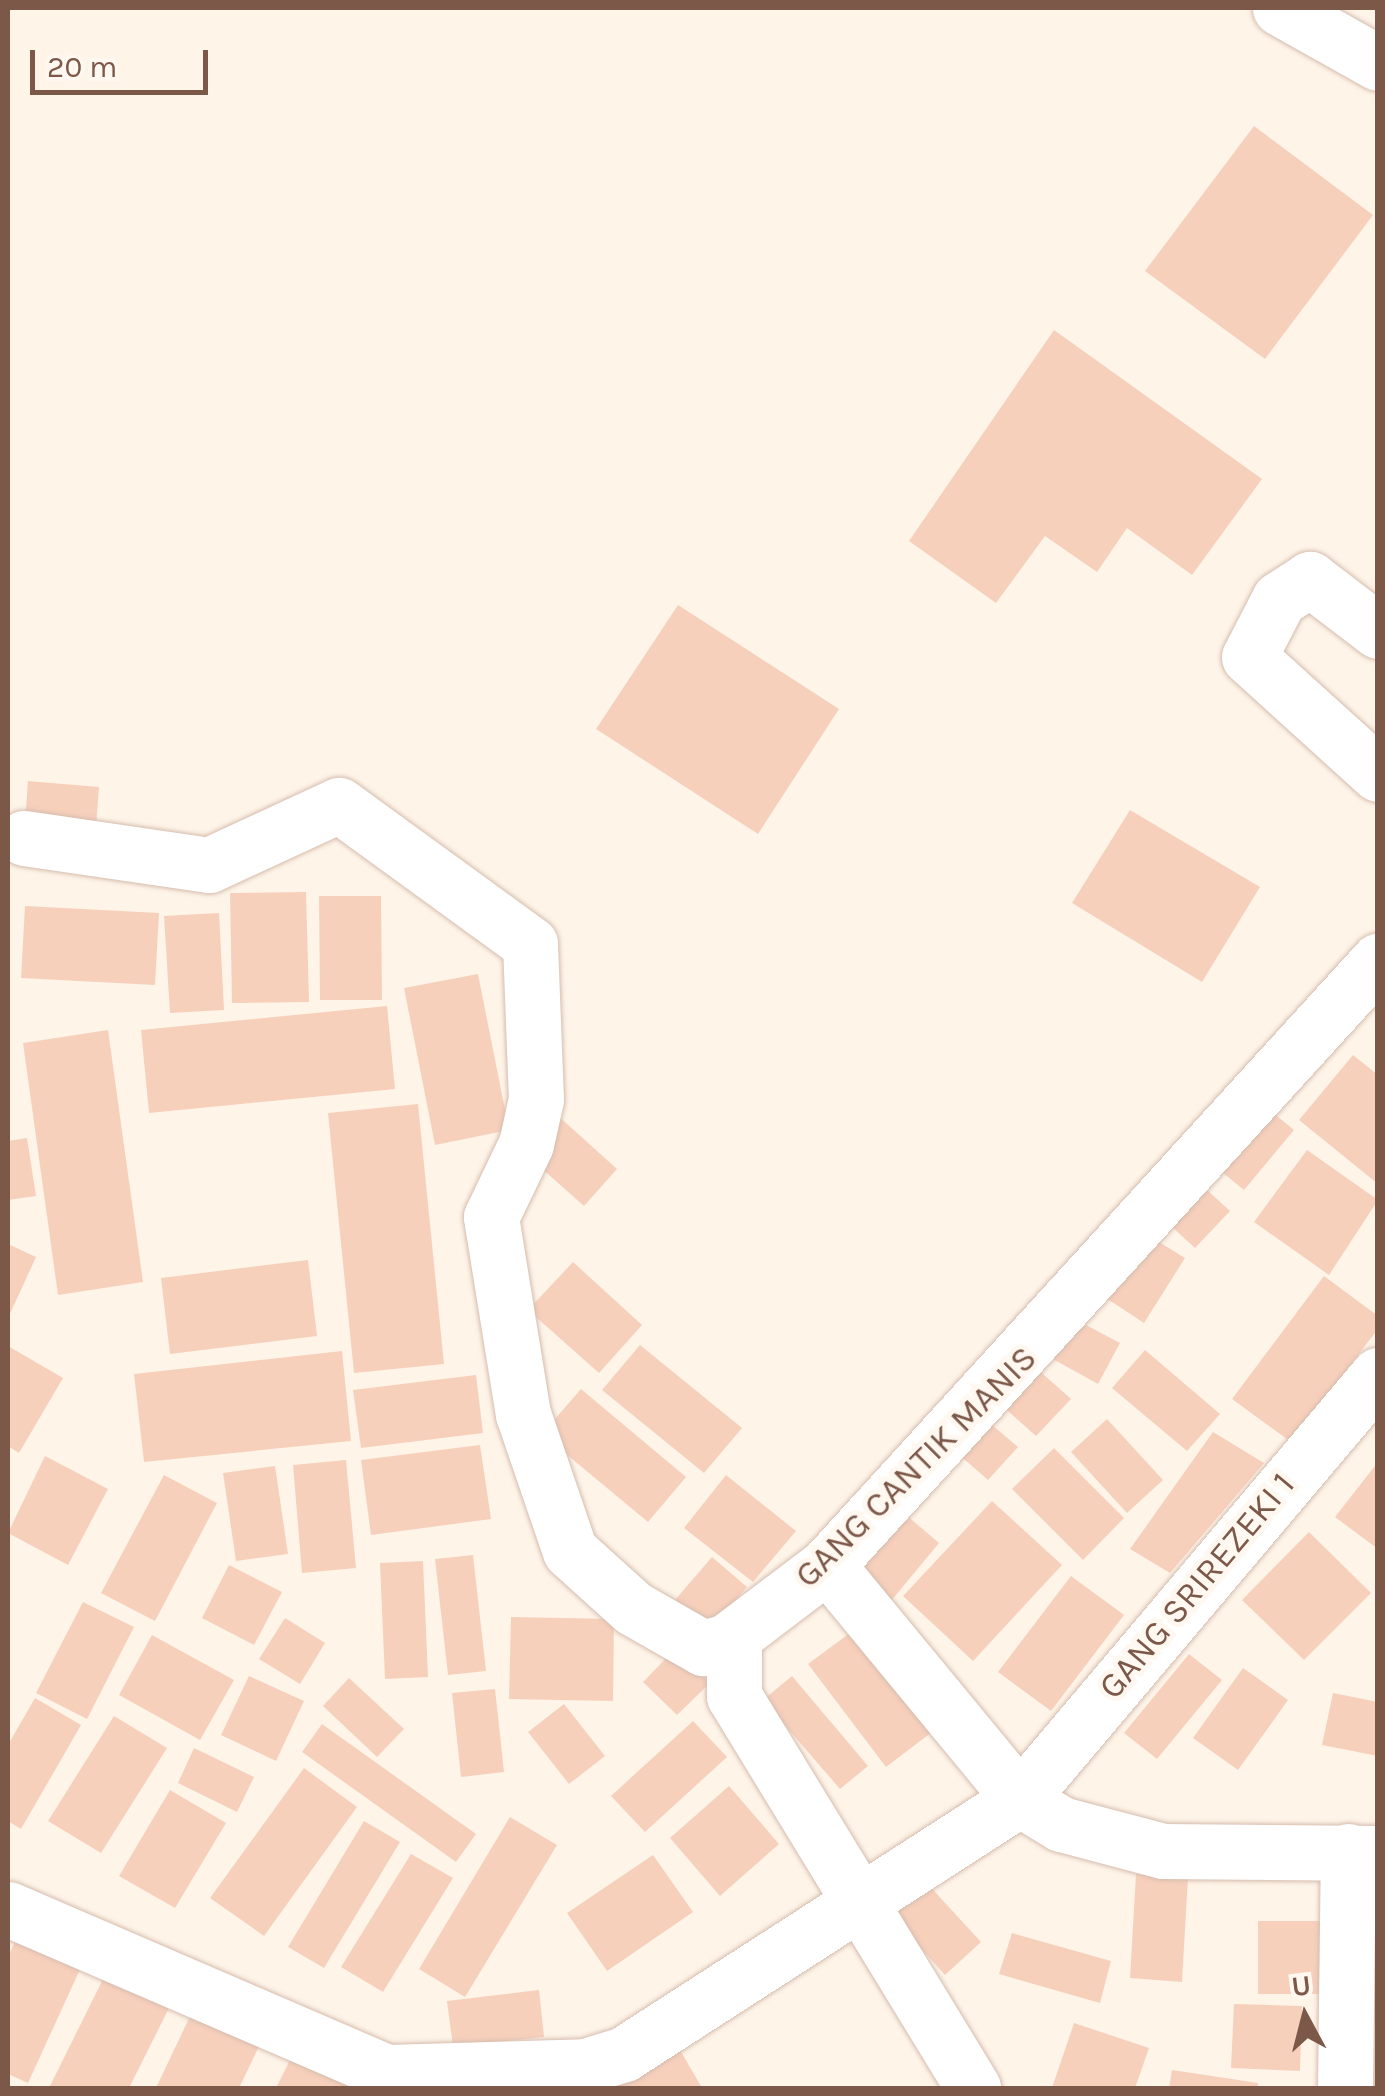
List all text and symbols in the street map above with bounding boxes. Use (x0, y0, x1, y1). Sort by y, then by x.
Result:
scale bar (35, 30, 212, 92)
text: 20 m (47, 49, 117, 85)
street label: GANG CANTIK MANIS (786, 1337, 1046, 1597)
street label: GANG SRIREZEKI 1 (1090, 1464, 1304, 1708)
north arrow (1255, 1966, 1355, 2066)
text: U (1290, 1968, 1313, 2003)

